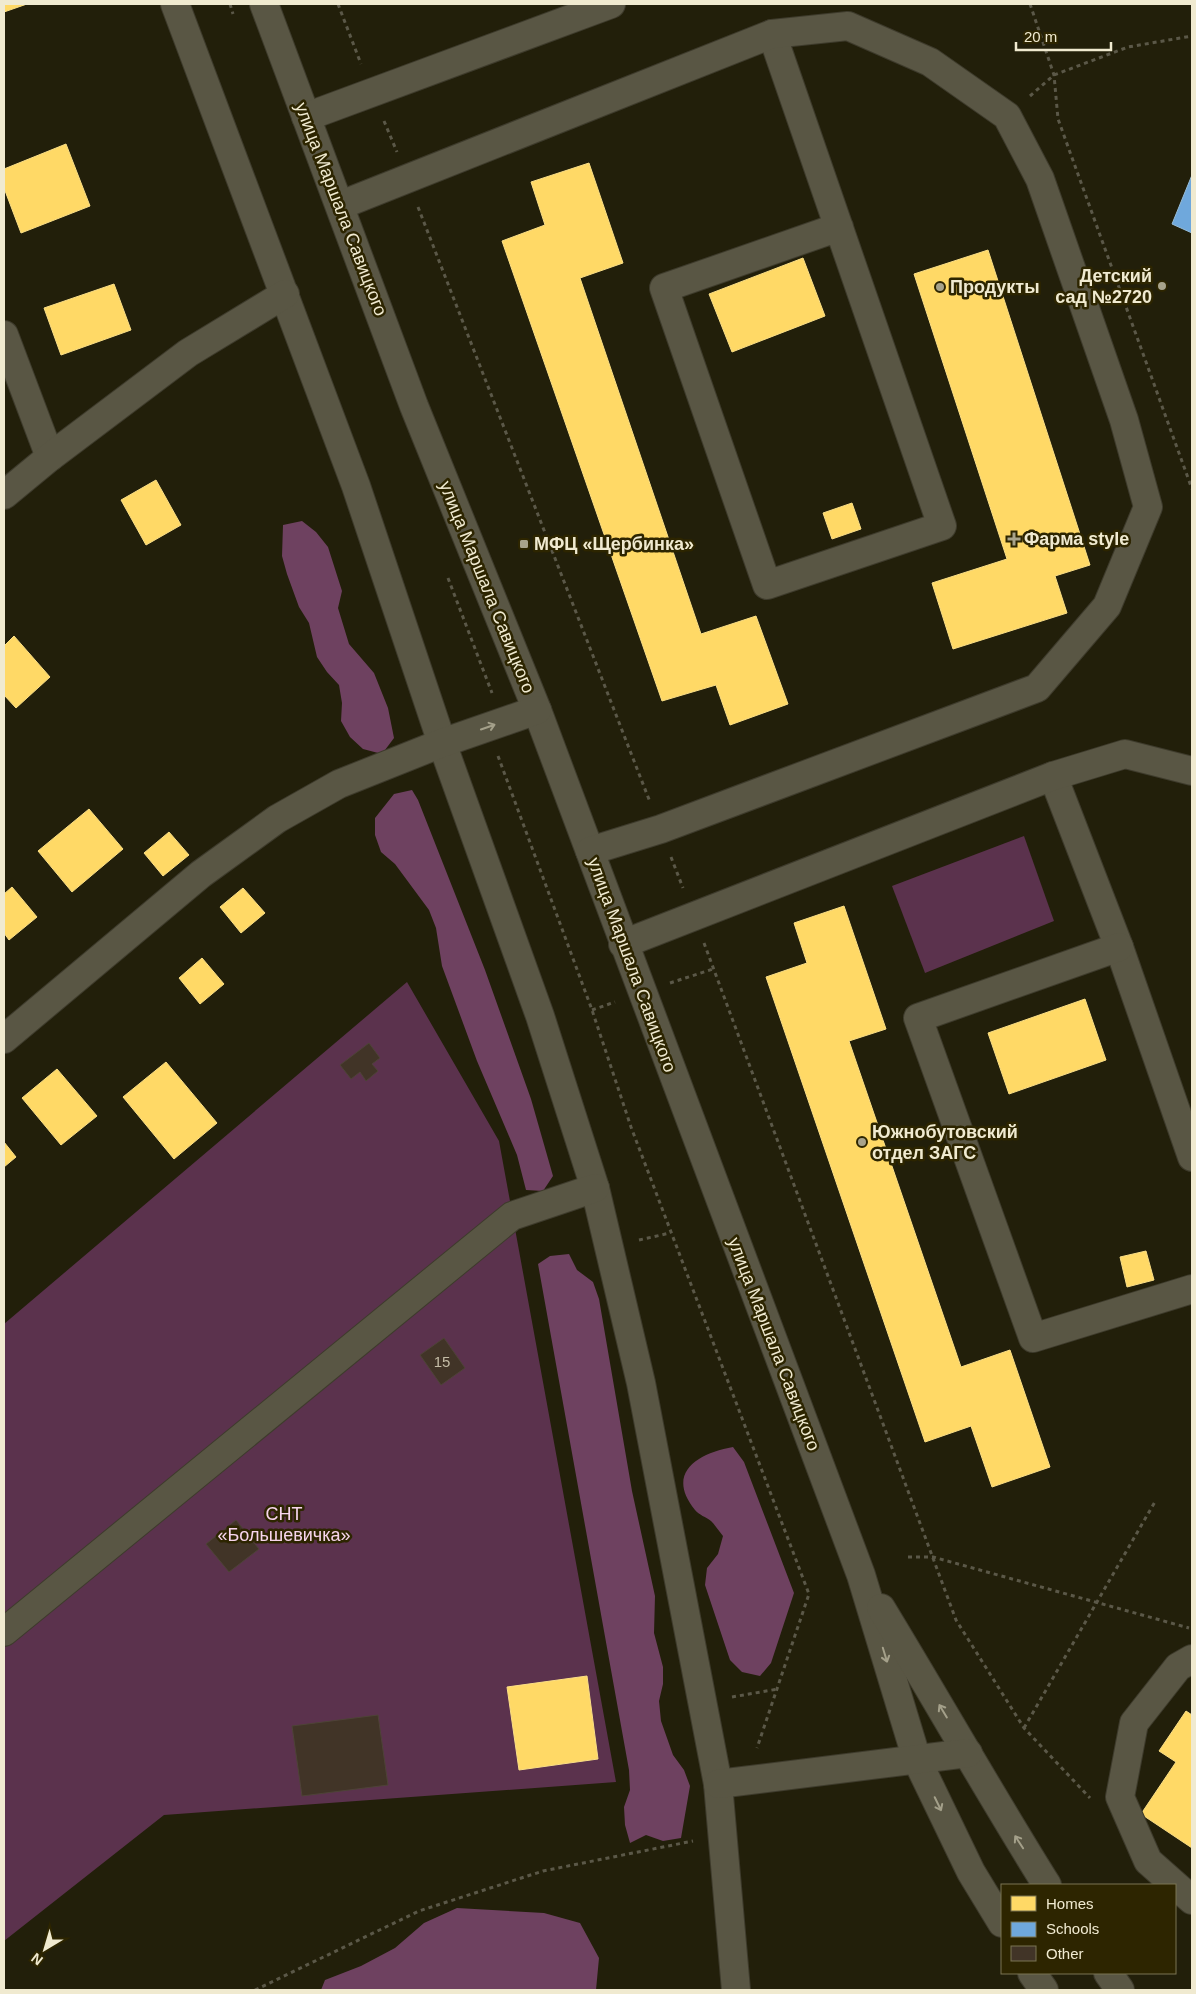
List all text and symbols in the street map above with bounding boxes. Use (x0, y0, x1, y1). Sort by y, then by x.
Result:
scale bar (1016, 20, 1111, 52)
text: 20 m (1024, 28, 1057, 45)
street label: улица Маршала Савицкого (291, 99, 391, 319)
place label: Детский сад №2720 (1055, 266, 1152, 307)
place label: Продукты (950, 277, 1040, 297)
marker: Детский сад №2720 (1156, 280, 1168, 292)
marker: Продукты (934, 281, 946, 293)
street label: улица Маршала Савицкого (435, 478, 539, 696)
place label: Фарма style (1024, 529, 1129, 549)
marker: Фарма style (1008, 533, 1020, 545)
place label: МФЦ «Щербинка» (534, 534, 694, 554)
marker: МФЦ «Щербинка» (518, 538, 530, 550)
one-way arrow (480, 722, 495, 731)
street label: улица Маршала Савицкого (584, 855, 680, 1075)
place label: Южнобутовский отдел ЗАГС (872, 1122, 1018, 1163)
marker: Южнобутовский отдел ЗАГС (856, 1136, 868, 1148)
street label: улица Маршала Савицкого (724, 1234, 824, 1454)
house number: 15 (434, 1353, 450, 1370)
park label: СНТ «Большевичка» (217, 1504, 351, 1545)
one-way arrow (880, 1647, 890, 1663)
one-way arrow (938, 1705, 948, 1719)
one-way arrow (934, 1796, 943, 1811)
one-way arrow (1014, 1836, 1024, 1850)
legend (1001, 1884, 1176, 1974)
text: Homes (1046, 1895, 1094, 1912)
text: Schools (1046, 1920, 1099, 1937)
north arrow (20, 1924, 70, 1974)
text: Other (1046, 1945, 1084, 1962)
text: N (28, 1950, 46, 1969)

